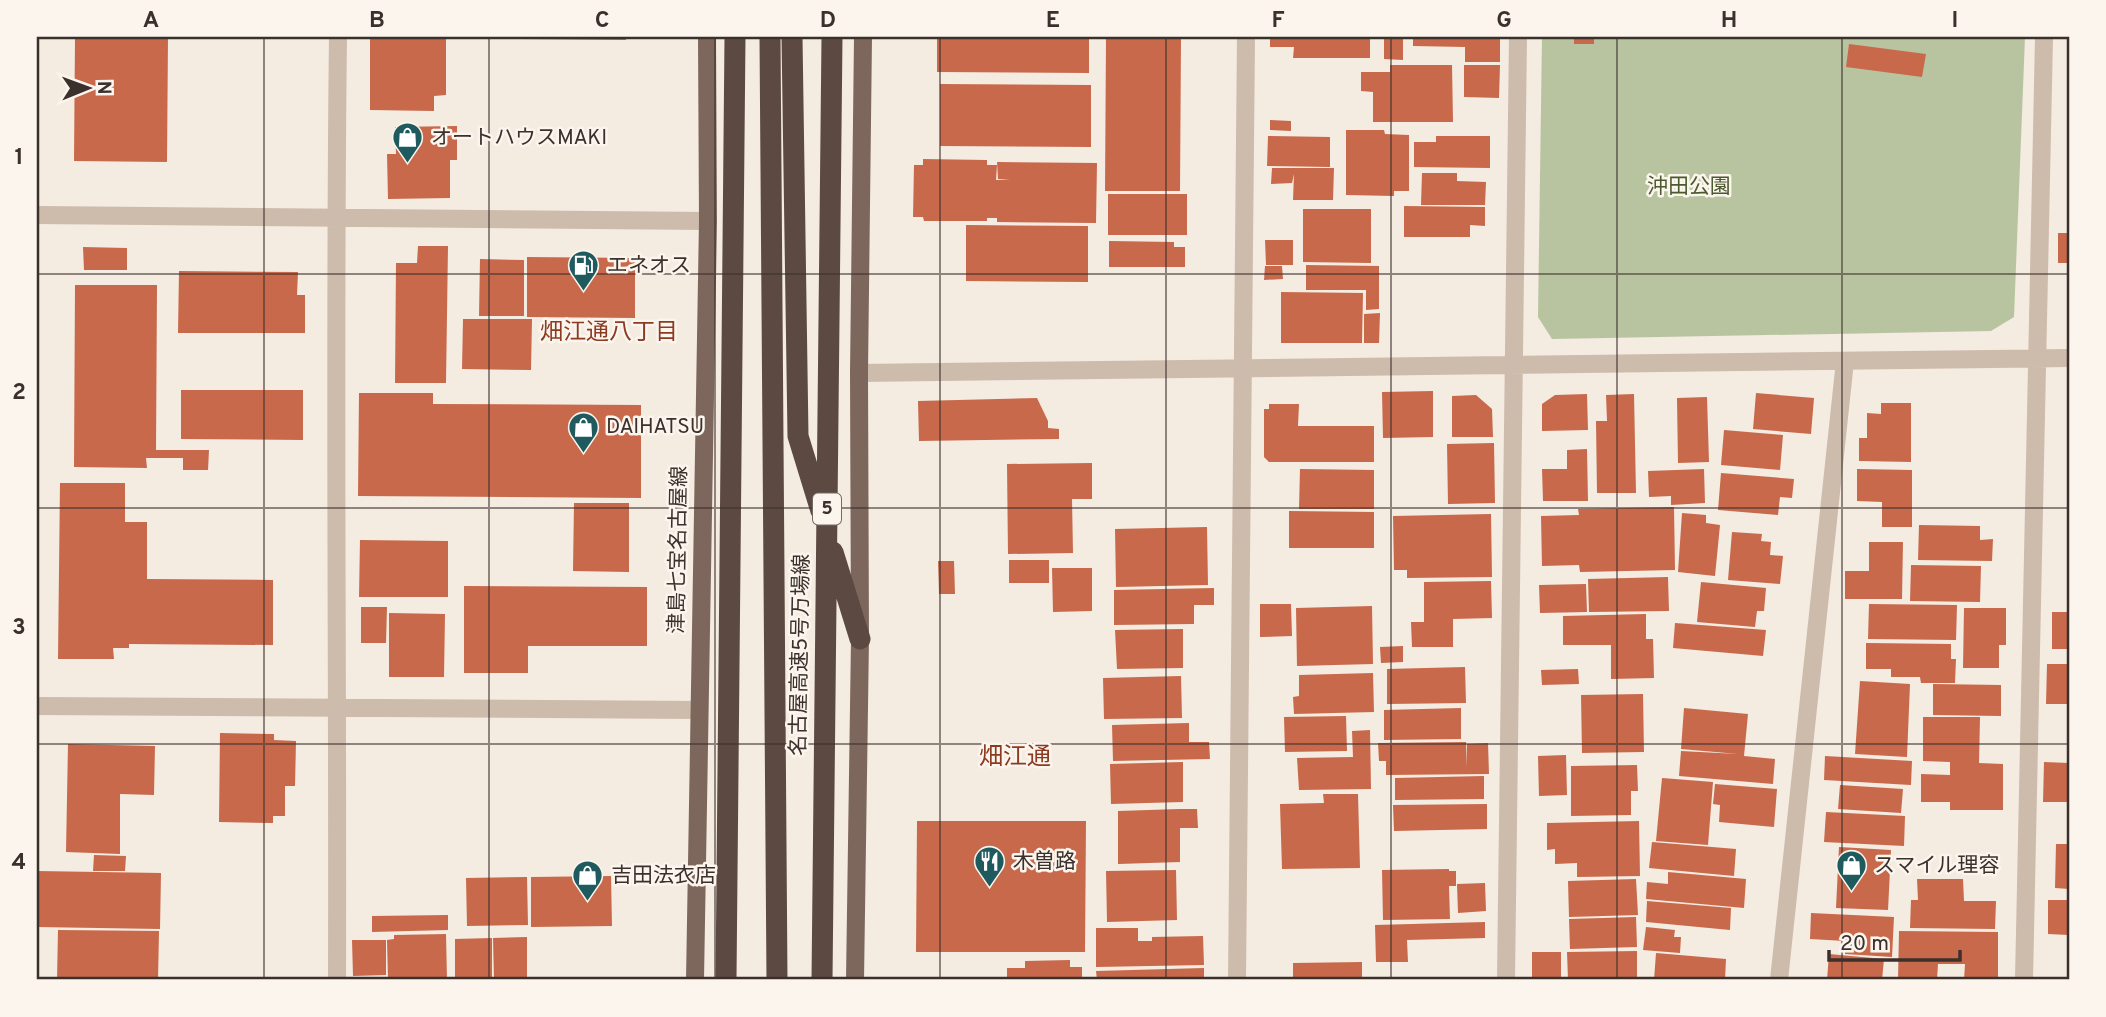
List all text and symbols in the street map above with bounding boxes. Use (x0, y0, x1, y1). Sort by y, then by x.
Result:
text: A (143, 7, 159, 36)
text: B (369, 7, 385, 36)
text: C (595, 7, 609, 36)
text: D (820, 7, 836, 36)
text: E (1046, 7, 1060, 36)
text: F (1271, 7, 1285, 36)
text: G (1496, 7, 1512, 36)
text: H (1721, 7, 1737, 36)
text: I (1952, 7, 1958, 36)
north arrow (52, 52, 122, 122)
text: N (91, 81, 115, 95)
shop icon: オートハウスMAKI (391, 121, 425, 165)
place label: オートハウスMAKI (431, 125, 607, 152)
text: 1 (14, 144, 24, 173)
park label: 沖田公園 (1647, 174, 1731, 201)
fuel station icon: エネオス (567, 249, 601, 293)
place label: エネオス (607, 253, 691, 280)
district label: 畑江通八丁目 (540, 319, 678, 348)
text: 2 (12, 379, 26, 408)
shop icon: DAIHATSU (566, 410, 600, 454)
place label: DAIHATSU (606, 414, 704, 441)
street label: 津島七宝名古屋線 (664, 466, 694, 634)
road number: 5 (813, 494, 841, 524)
street label: 名古屋高速5号万場線 (786, 554, 816, 756)
text: 3 (12, 614, 26, 643)
district label: 畑江通 (979, 743, 1051, 773)
restaurant icon: 木曽路 (973, 845, 1007, 889)
text: 4 (12, 849, 26, 878)
place label: 木曽路 (1013, 849, 1076, 876)
shop icon: スマイル理容 (1834, 849, 1868, 893)
place label: スマイル理容 (1874, 853, 1999, 880)
shop icon: 吉田法衣店 (571, 859, 605, 903)
place label: 吉田法衣店 (611, 863, 716, 890)
scale bar (1829, 919, 1961, 963)
text: 20 m (1840, 931, 1889, 958)

